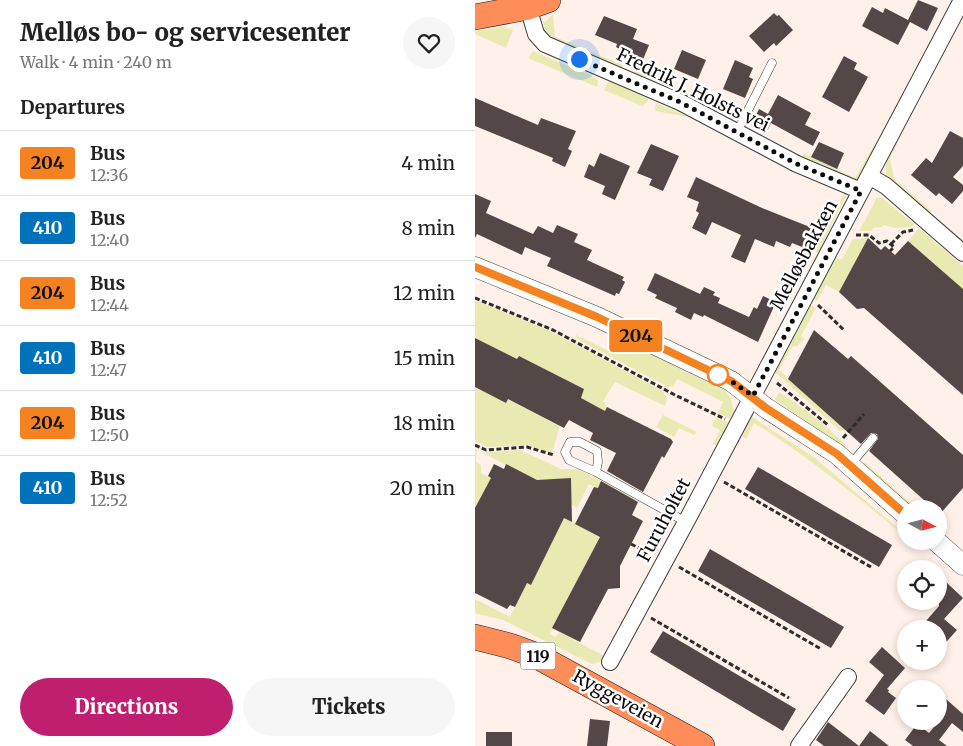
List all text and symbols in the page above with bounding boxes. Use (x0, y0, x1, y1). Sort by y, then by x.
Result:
text: Melløs bo- og servicesenter (20, 17, 351, 48)
button: heart (403, 17, 455, 69)
street label: Fredrik J. Holsts vei (613, 43, 774, 137)
your location (567, 47, 592, 72)
text: Walk · 4 min · 240 m (20, 52, 172, 72)
text: Departures (20, 95, 125, 119)
text: Bus (90, 141, 125, 165)
text: 204 (31, 151, 64, 174)
text: 4 min (401, 151, 455, 175)
text: 12:36 (90, 165, 128, 185)
street label: Melløsbakken (765, 196, 842, 314)
text: Bus (90, 206, 125, 230)
text: 410 (33, 216, 62, 239)
text: 8 min (402, 216, 455, 240)
text: 12:40 (90, 230, 129, 250)
text: Bus (90, 271, 125, 295)
text: 204 (31, 281, 64, 304)
text: 12 min (393, 281, 455, 305)
text: 12:44 (90, 295, 129, 315)
line badge: 204 (607, 320, 665, 352)
text: 204 (619, 324, 653, 347)
text: Bus (90, 336, 125, 360)
text: 410 (33, 346, 62, 369)
text: 15 min (394, 346, 455, 370)
text: 12:47 (90, 360, 127, 380)
unlabelled marker (707, 364, 729, 386)
text: Bus (90, 401, 125, 425)
text: 204 (31, 411, 64, 434)
text: 18 min (394, 411, 455, 435)
text: 12:50 (90, 425, 129, 445)
text: Bus (90, 466, 125, 490)
street label: Furuholtet (632, 474, 695, 566)
text: 410 (33, 476, 62, 499)
text: 20 min (390, 476, 455, 500)
text: 12:52 (90, 490, 128, 510)
north arrow (897, 500, 947, 550)
map controls (897, 500, 947, 730)
button: locate (897, 560, 947, 610)
button: + (897, 620, 947, 670)
road number: 119 (521, 642, 555, 669)
street label: Ryggeveien (569, 664, 668, 733)
button: Directions (20, 678, 233, 736)
button: Tickets (243, 678, 455, 736)
button: − (897, 680, 947, 730)

